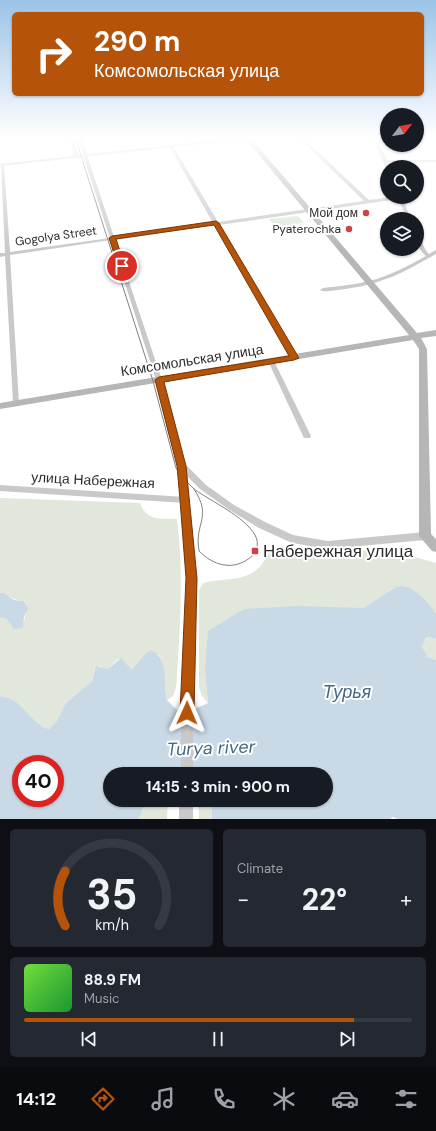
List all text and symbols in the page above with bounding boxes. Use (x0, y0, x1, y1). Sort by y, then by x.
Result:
text: 290 m (94, 23, 180, 60)
icon: right (28, 28, 80, 80)
text: Комсомольская улица (94, 59, 279, 83)
north arrow (380, 108, 424, 152)
map controls (380, 108, 424, 256)
button: search (380, 160, 424, 204)
place label: Мой дом (309, 205, 358, 221)
marker: Мой дом (361, 208, 371, 218)
button: layers (380, 212, 424, 256)
place label: Pyaterochka (272, 221, 341, 237)
street label: Gogolya Street (14, 222, 98, 250)
marker: Pyaterochka (344, 224, 354, 234)
pin (105, 249, 139, 283)
icon: arrive (111, 255, 133, 277)
street label: Комсомольская улица (119, 340, 265, 380)
street label: улица Набережная (31, 468, 155, 492)
place label: Набережная улица (263, 540, 414, 562)
marker: Набережная улица (250, 546, 260, 556)
water label: Турья (323, 680, 372, 704)
position arrow (166, 692, 208, 734)
water label: Turya river (166, 734, 257, 762)
speed limit sign: 40 (12, 755, 64, 807)
text: 14:15 · 3 min · 900 m (146, 777, 290, 797)
text: Climate (237, 860, 283, 877)
text: 35 (86, 868, 137, 922)
text: 22° (302, 880, 347, 919)
text: − (237, 885, 249, 914)
text: + (400, 885, 412, 914)
text: km/h (95, 916, 128, 934)
text: 88.9 FM (84, 970, 141, 990)
text: Music (84, 990, 119, 1007)
icon: previous (78, 1028, 100, 1050)
icon: pause (207, 1028, 229, 1050)
icon: next (336, 1028, 358, 1050)
icon: directions (89, 1085, 117, 1113)
icon: music (149, 1085, 177, 1113)
icon: phone (210, 1085, 238, 1113)
icon: climate (270, 1085, 298, 1113)
icon: car (331, 1085, 359, 1113)
icon: filters (392, 1085, 420, 1113)
text: 14:12 (16, 1087, 56, 1111)

